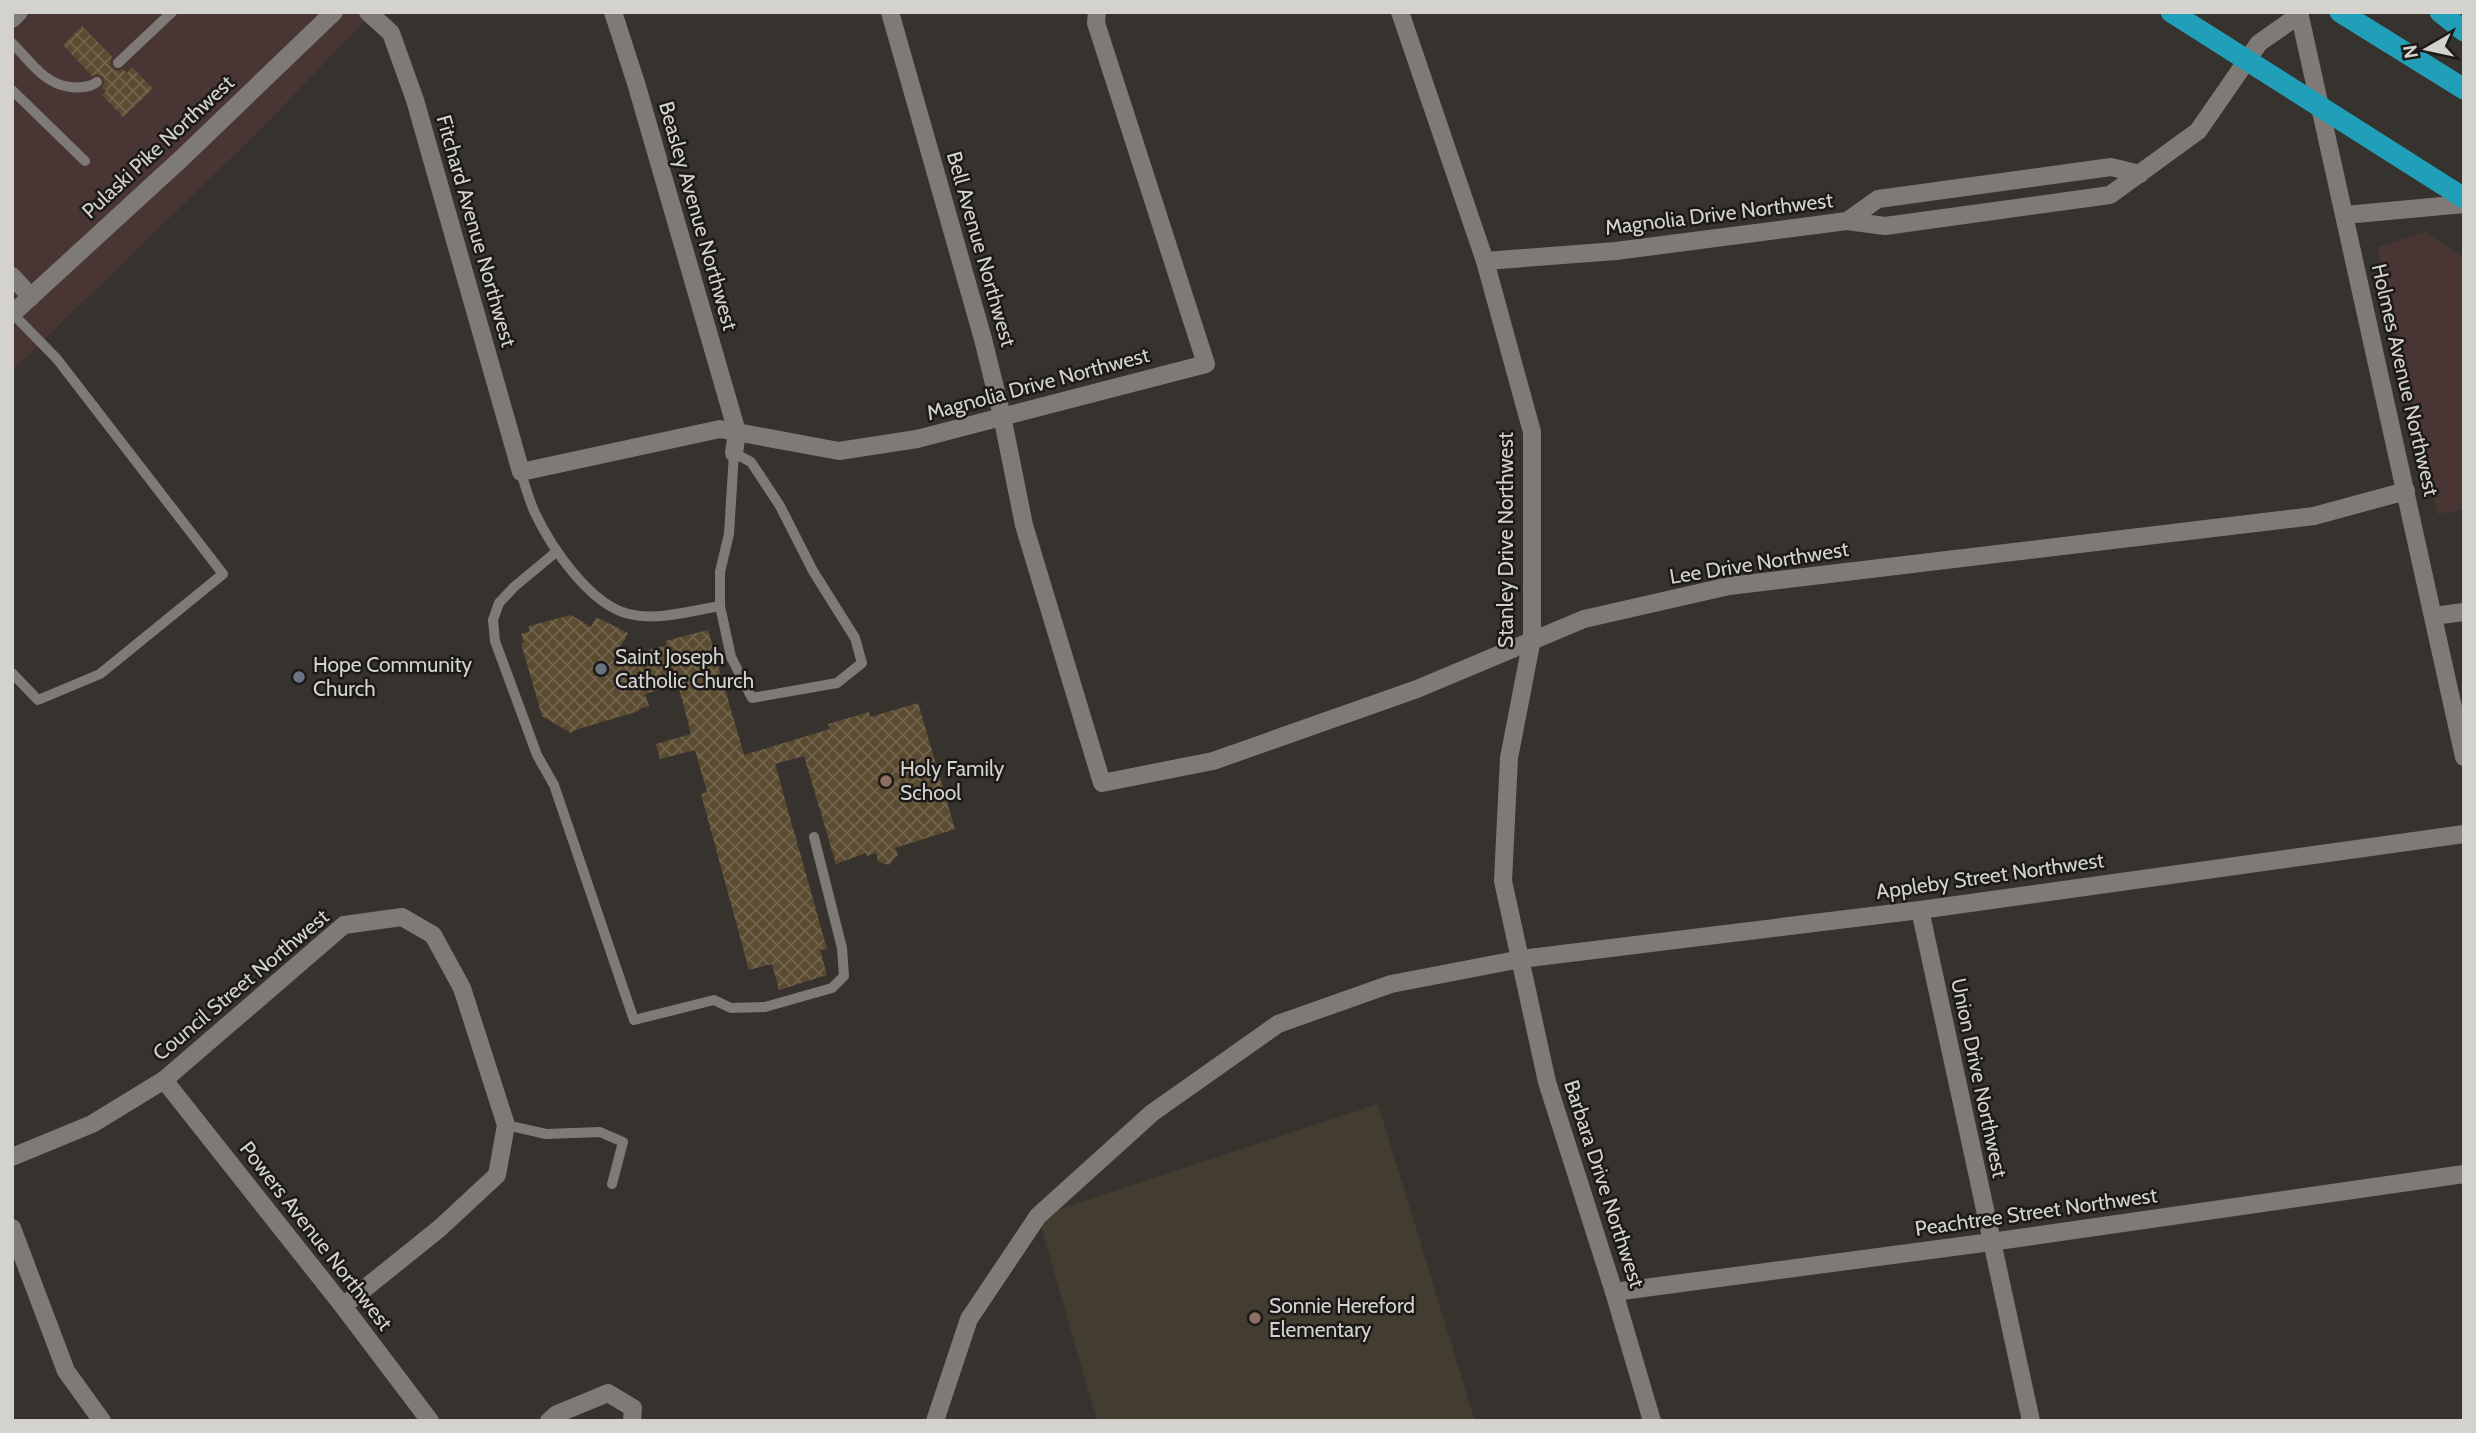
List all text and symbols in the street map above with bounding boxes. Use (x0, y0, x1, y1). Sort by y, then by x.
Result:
north arrow (2392, 14, 2462, 84)
text: N (2398, 43, 2423, 60)
street label: Pulaski Pike Northwest (77, 70, 239, 223)
street label: Beasley Avenue Northwest (654, 99, 743, 333)
street label: Fitchard Avenue Northwest (431, 112, 522, 350)
street label: Bell Avenue Northwest (942, 148, 1021, 349)
street label: Magnolia Drive Northwest (1604, 187, 1834, 240)
street label: Holmes Avenue Northwest (2367, 261, 2444, 498)
street label: Magnolia Drive Northwest (924, 342, 1152, 425)
street label: Stanley Drive Northwest (1493, 432, 1518, 648)
street label: Lee Drive Northwest (1668, 536, 1850, 589)
place label: Saint Joseph Catholic Church (615, 644, 754, 693)
place label: Hope Community Church (313, 652, 473, 701)
marker: Saint Joseph Catholic Church (593, 661, 609, 677)
marker: Hope Community Church (291, 669, 307, 685)
place label: Holy Family School (900, 756, 1005, 805)
marker: Holy Family School (878, 773, 894, 789)
street label: Appleby Street Northwest (1874, 847, 2106, 904)
street label: Council Street Northwest (148, 904, 334, 1066)
street label: Union Drive Northwest (1946, 976, 2013, 1180)
street label: Barbara Drive Northwest (1559, 1077, 1650, 1291)
street label: Powers Avenue Northwest (235, 1136, 398, 1335)
street label: Peachtree Street Northwest (1913, 1182, 2159, 1241)
place label: Sonnie Hereford Elementary (1269, 1293, 1415, 1342)
marker: Sonnie Hereford Elementary (1247, 1310, 1263, 1326)

